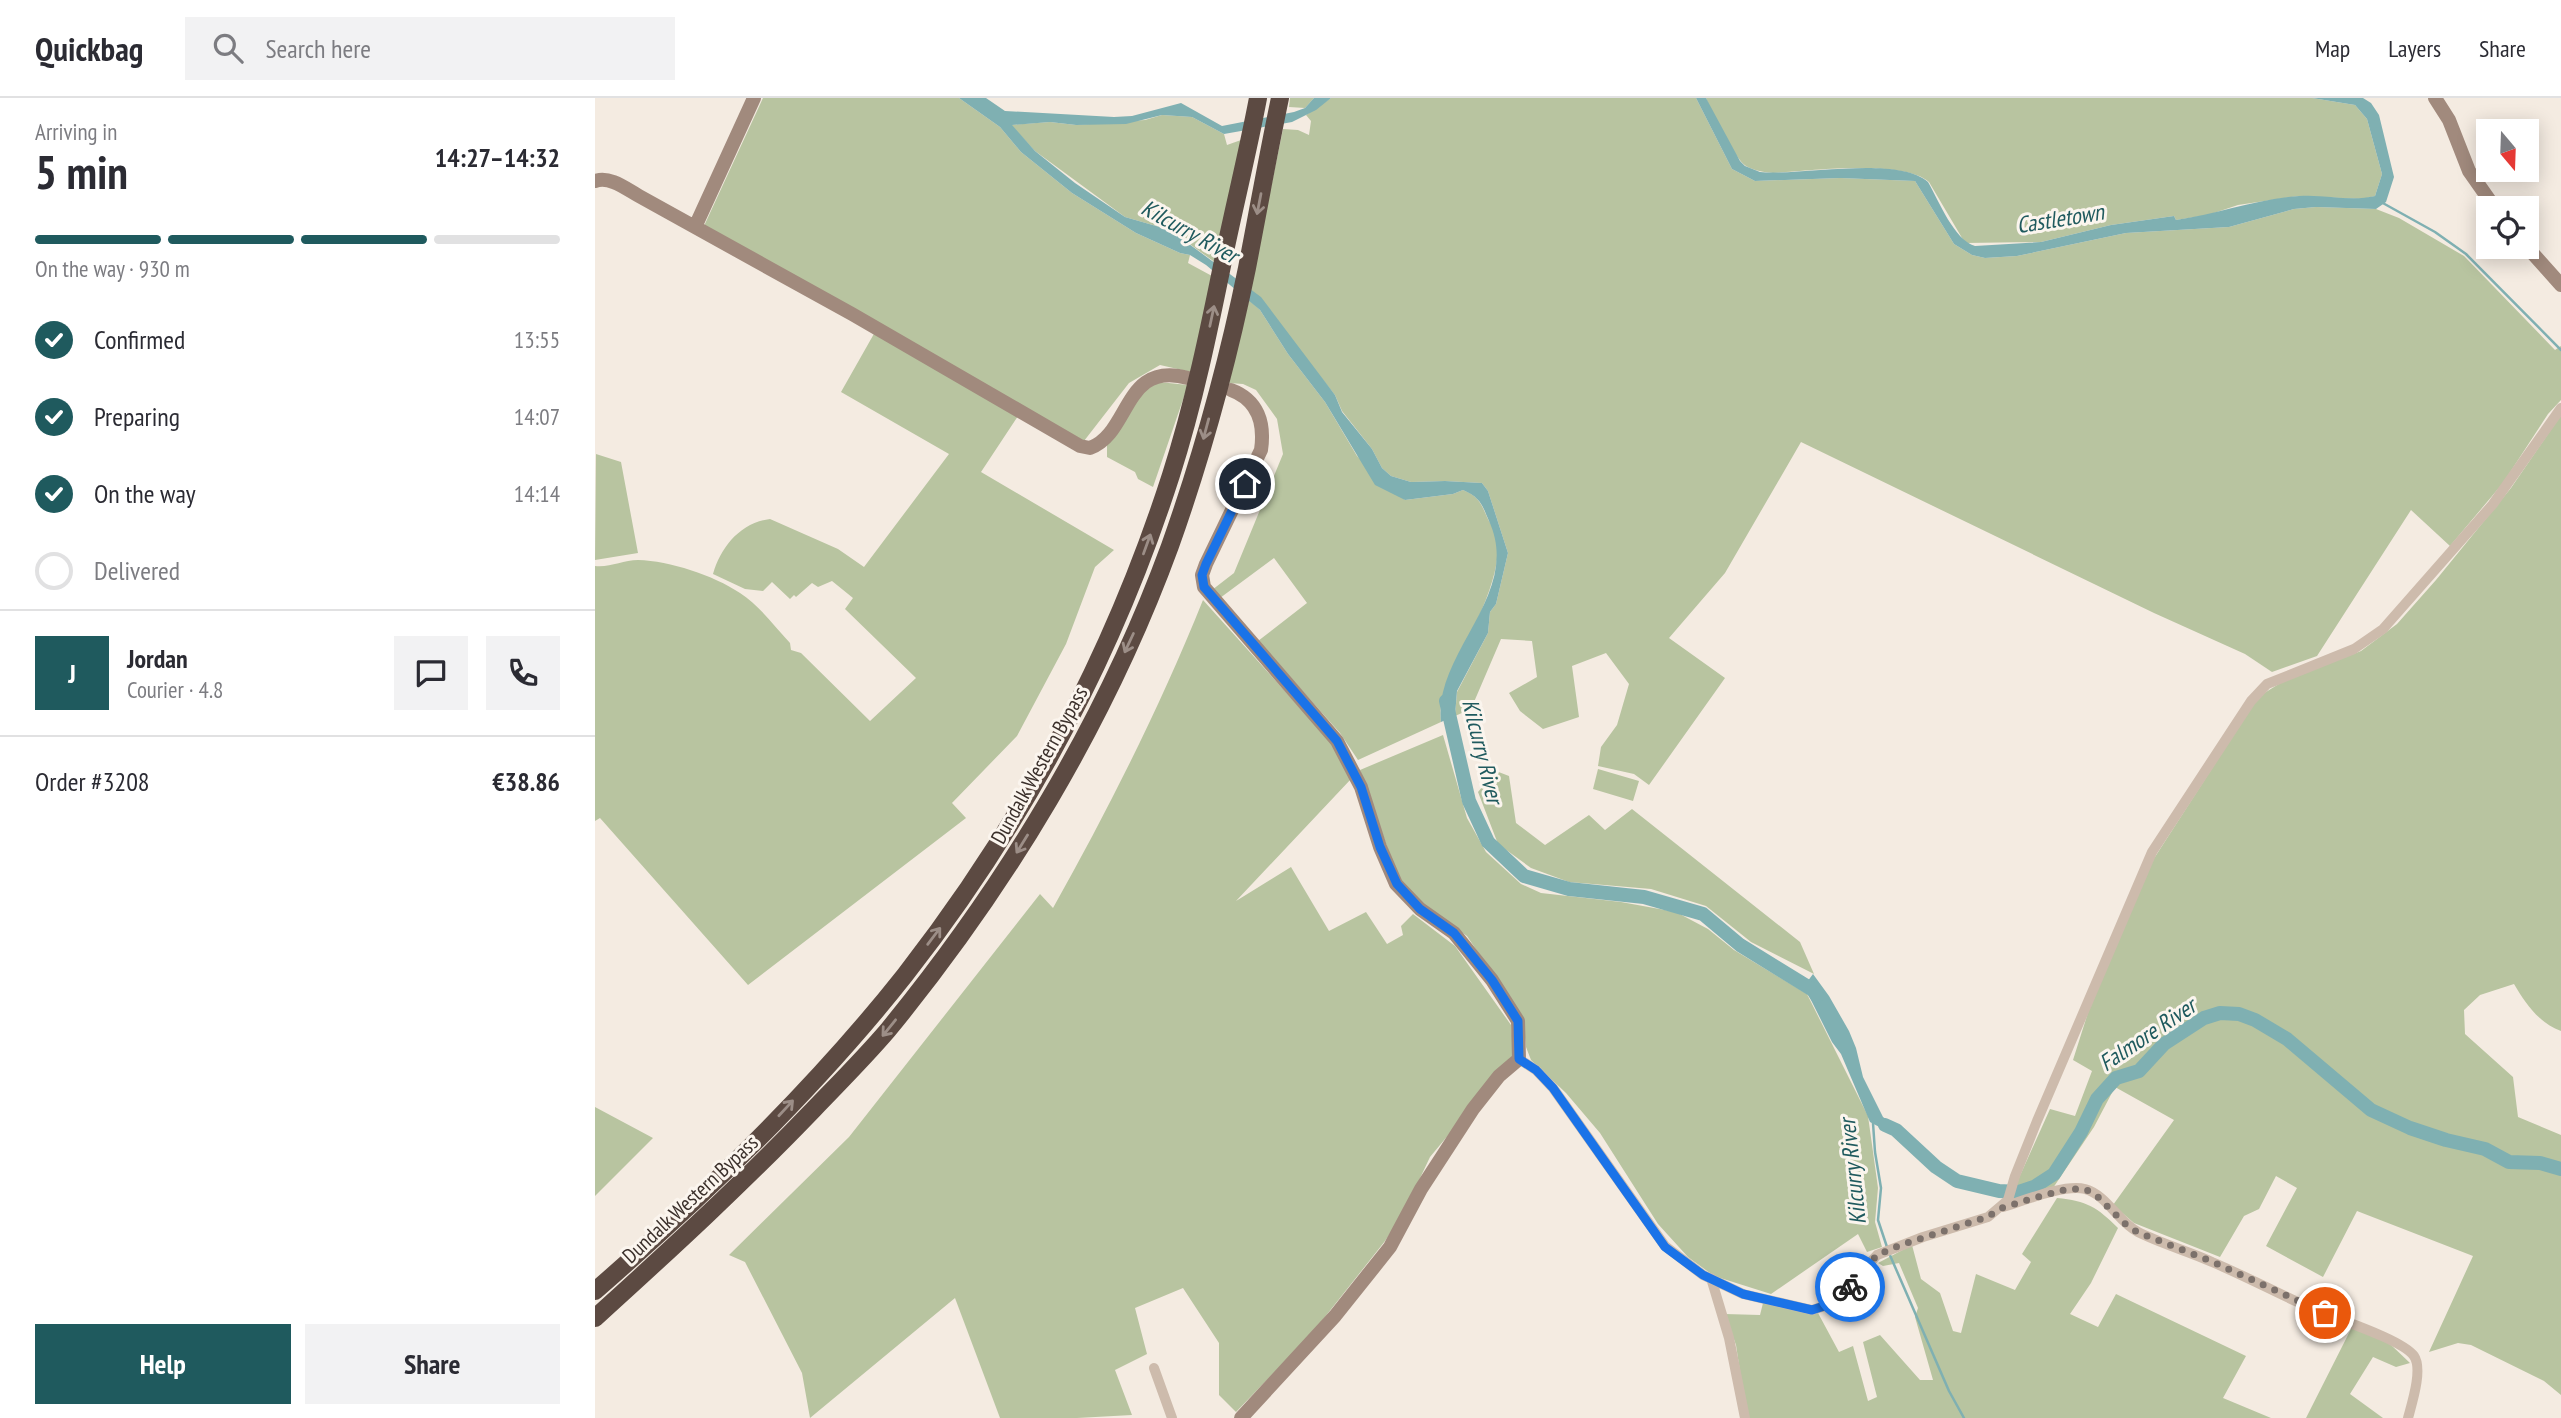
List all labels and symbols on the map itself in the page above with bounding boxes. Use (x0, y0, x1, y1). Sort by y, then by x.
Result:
north arrow (2476, 119, 2539, 182)
one-way arrow (1252, 192, 1265, 214)
water label: Kilcurry River (1137, 193, 1247, 271)
water label: Castletown (2014, 197, 2108, 239)
one-way arrow (1206, 305, 1220, 328)
one-way arrow (1199, 417, 1212, 440)
pin (1215, 454, 1275, 514)
one-way arrow (1142, 533, 1154, 555)
one-way arrow (1122, 632, 1135, 653)
street label: Dundalk Western Bypass (985, 682, 1093, 848)
water label: Kilcurry River (1456, 696, 1511, 810)
one-way arrow (1015, 833, 1029, 853)
one-way arrow (927, 927, 941, 946)
water label: Falmore River (2093, 989, 2204, 1077)
one-way arrow (881, 1018, 896, 1036)
one-way arrow (777, 1100, 794, 1117)
water label: Kilcurry River (1832, 1114, 1872, 1226)
street label: Dundalk Western Bypass (616, 1129, 764, 1269)
courier (1815, 1252, 1885, 1322)
pin (2295, 1283, 2355, 1343)

